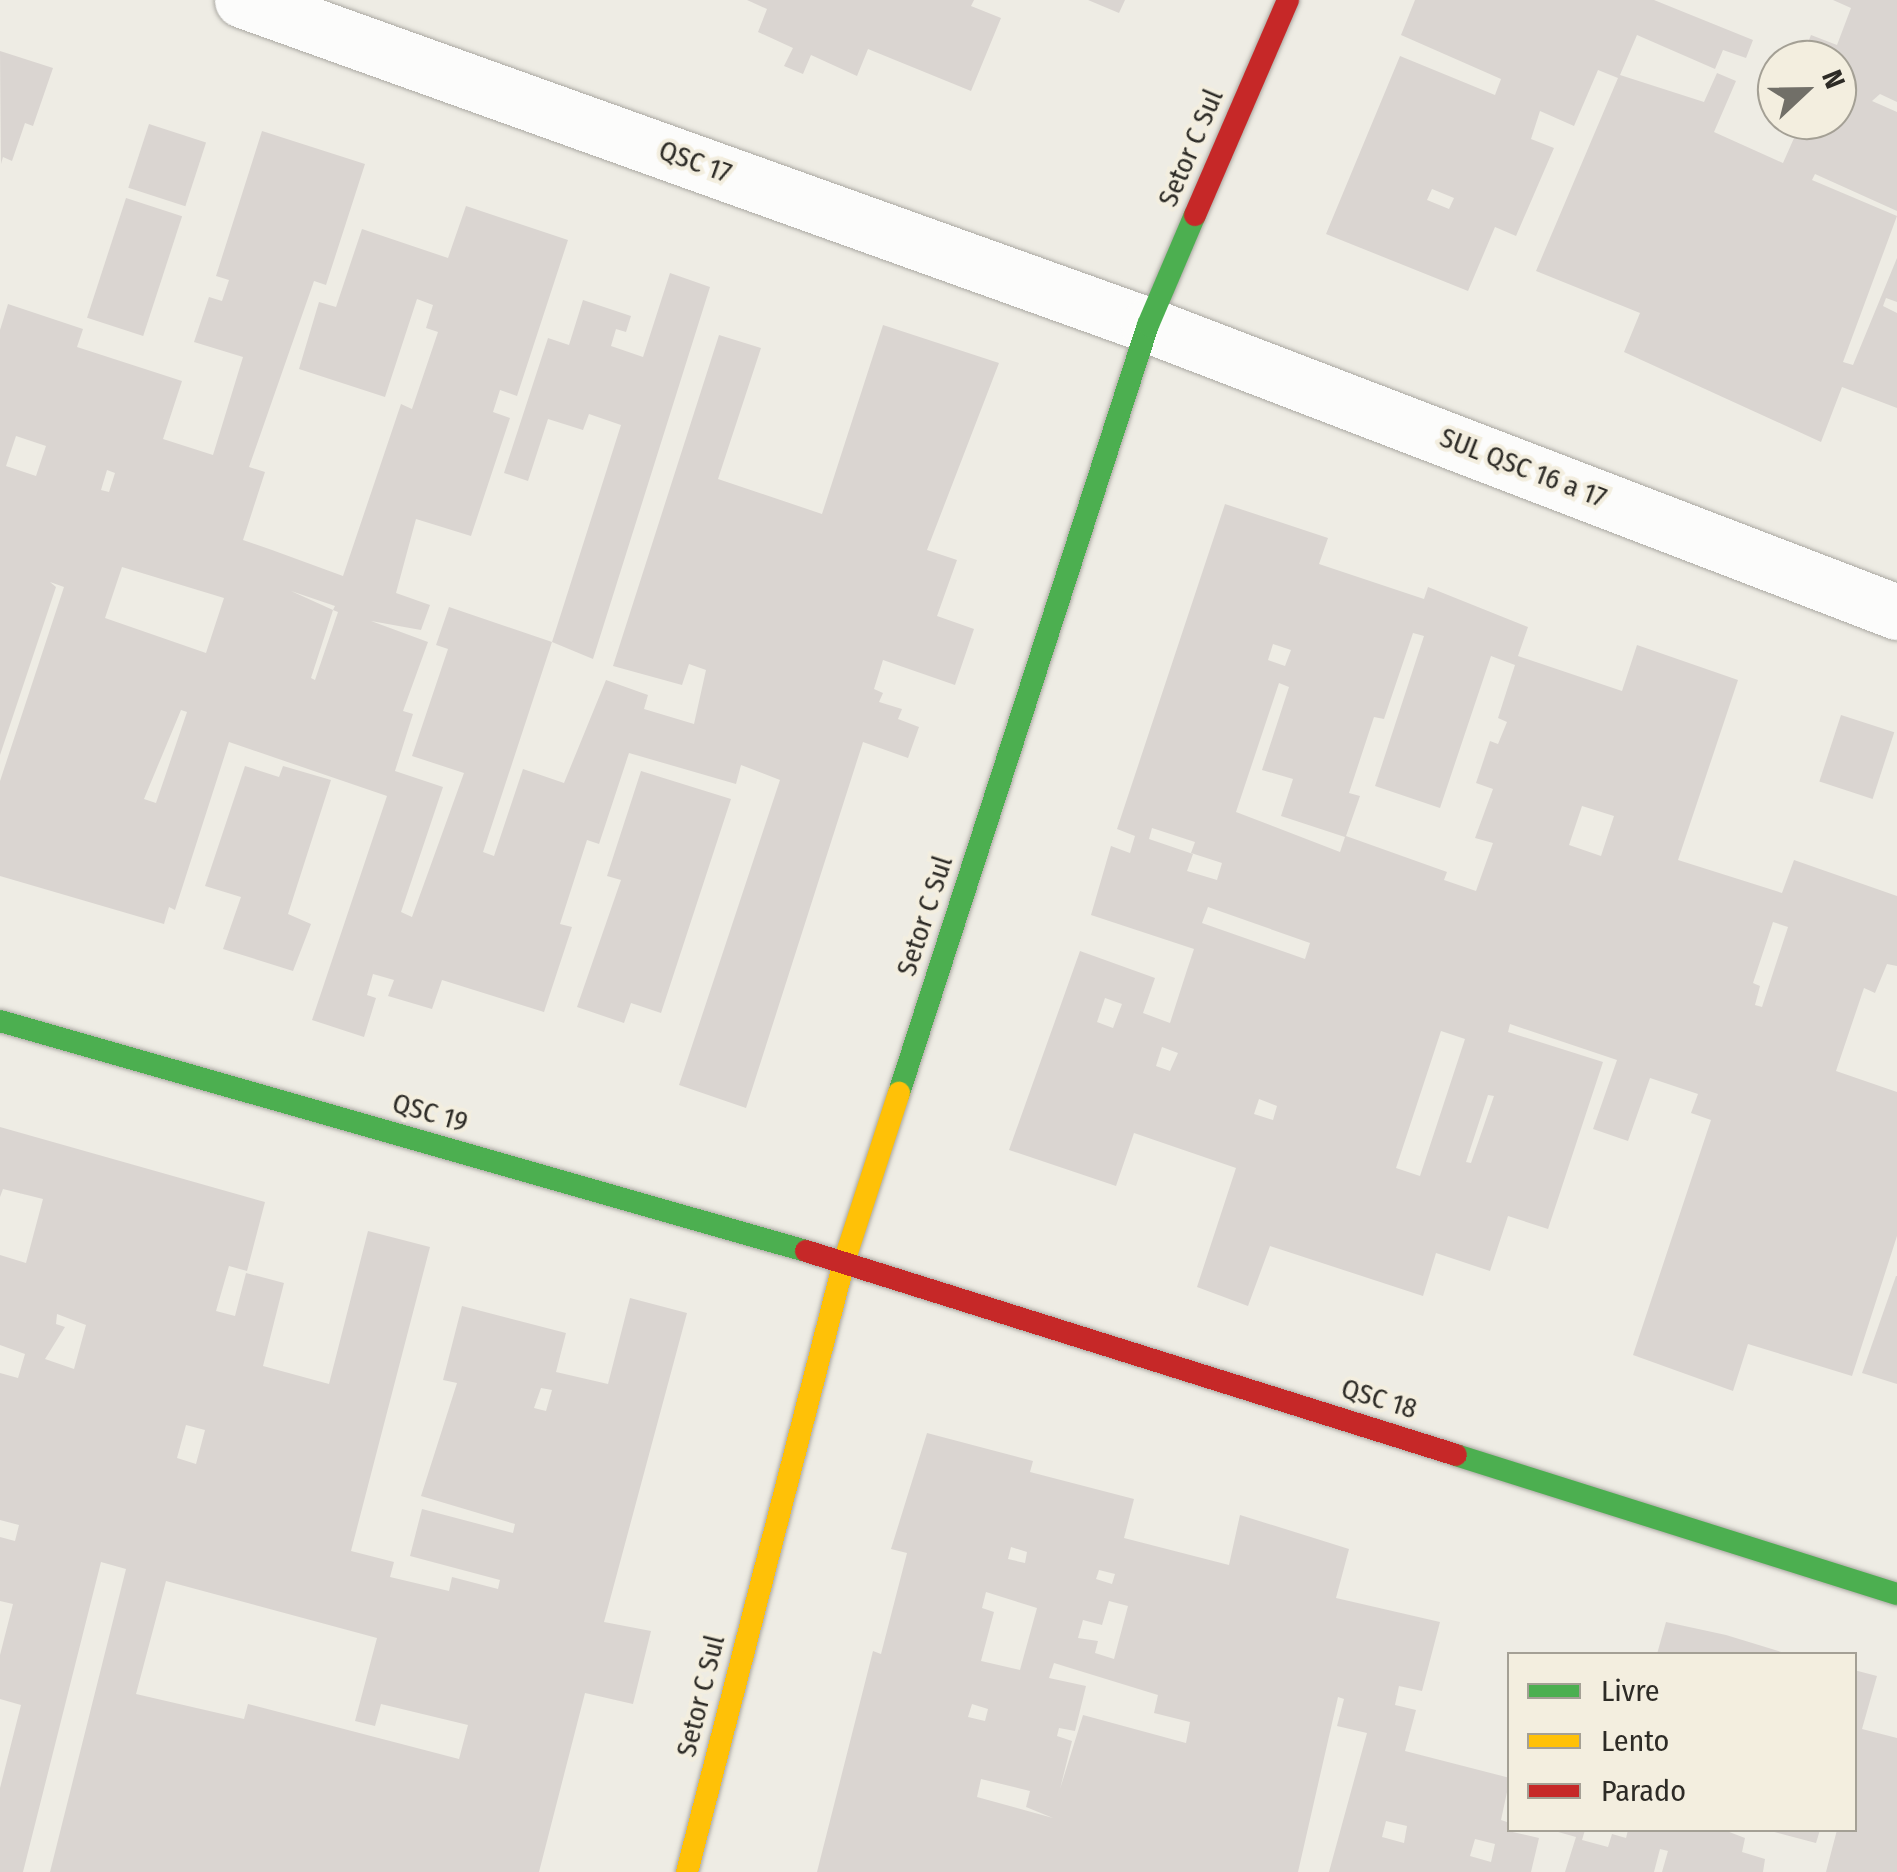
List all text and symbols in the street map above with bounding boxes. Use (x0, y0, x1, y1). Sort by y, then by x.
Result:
north arrow (1757, 40, 1857, 140)
text: N (1815, 65, 1852, 93)
street label: Setor C Sul (1151, 84, 1231, 212)
street label: QSC 17 (654, 133, 736, 191)
street label: SUL QSC 16 a 17 (1435, 421, 1611, 515)
street label: Setor C Sul (890, 852, 960, 980)
street label: QSC 19 (388, 1086, 472, 1140)
street label: QSC 18 (1337, 1372, 1421, 1426)
street label: Setor C Sul (670, 1632, 732, 1760)
legend (1507, 1652, 1857, 1832)
text: Livre (1601, 1673, 1660, 1709)
text: Lento (1601, 1723, 1669, 1759)
text: Parado (1601, 1773, 1686, 1809)

